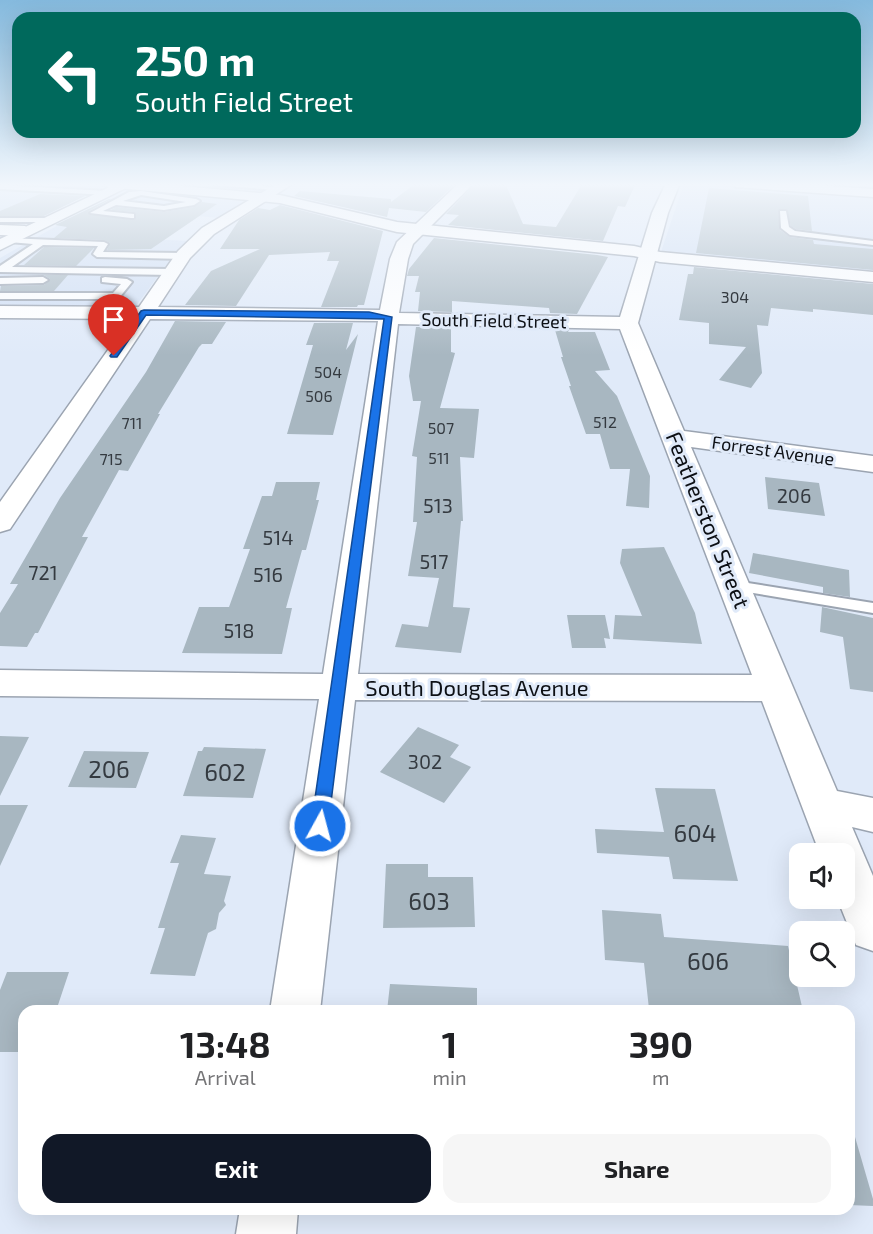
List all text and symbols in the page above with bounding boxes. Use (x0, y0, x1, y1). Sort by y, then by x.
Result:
text: 250 m (135, 34, 255, 84)
icon: left (36, 36, 114, 114)
text: South Field Street (135, 85, 353, 117)
house number: 304 (721, 287, 749, 306)
pin (88, 294, 139, 356)
icon: arrive (97, 303, 130, 336)
street label: South Field Street (421, 308, 567, 332)
house number: 504 (314, 362, 342, 381)
house number: 506 (305, 386, 333, 405)
house number: 512 (593, 412, 617, 431)
house number: 711 (122, 413, 142, 432)
house number: 507 (428, 418, 454, 437)
street label: Featherston Street (662, 428, 756, 612)
street label: Forrest Avenue (710, 431, 836, 469)
house number: 511 (428, 448, 450, 467)
house number: 715 (99, 449, 123, 468)
house number: 206 (777, 483, 811, 507)
house number: 513 (423, 493, 453, 517)
house number: 514 (263, 525, 293, 549)
house number: 517 (420, 549, 448, 573)
house number: 721 (28, 560, 58, 584)
house number: 516 (253, 562, 283, 586)
house number: 518 (224, 618, 254, 642)
street label: South Douglas Avenue (365, 674, 589, 700)
house number: 302 (408, 749, 442, 773)
house number: 206 (88, 754, 130, 783)
house number: 602 (204, 757, 246, 786)
position arrow (288, 794, 352, 858)
house number: 604 (674, 818, 716, 847)
map controls (789, 843, 855, 987)
button: sound (789, 843, 855, 909)
house number: 603 (408, 886, 450, 915)
button: search (789, 921, 855, 987)
house number: 606 (687, 946, 729, 975)
text: 13:48 (180, 1022, 271, 1065)
text: 1 (442, 1022, 457, 1065)
text: 390 (629, 1022, 693, 1065)
text: Arrival (195, 1065, 256, 1089)
text: min (433, 1065, 467, 1089)
text: m (652, 1065, 670, 1089)
button: Exit (42, 1134, 431, 1203)
button: Share (443, 1134, 831, 1203)

